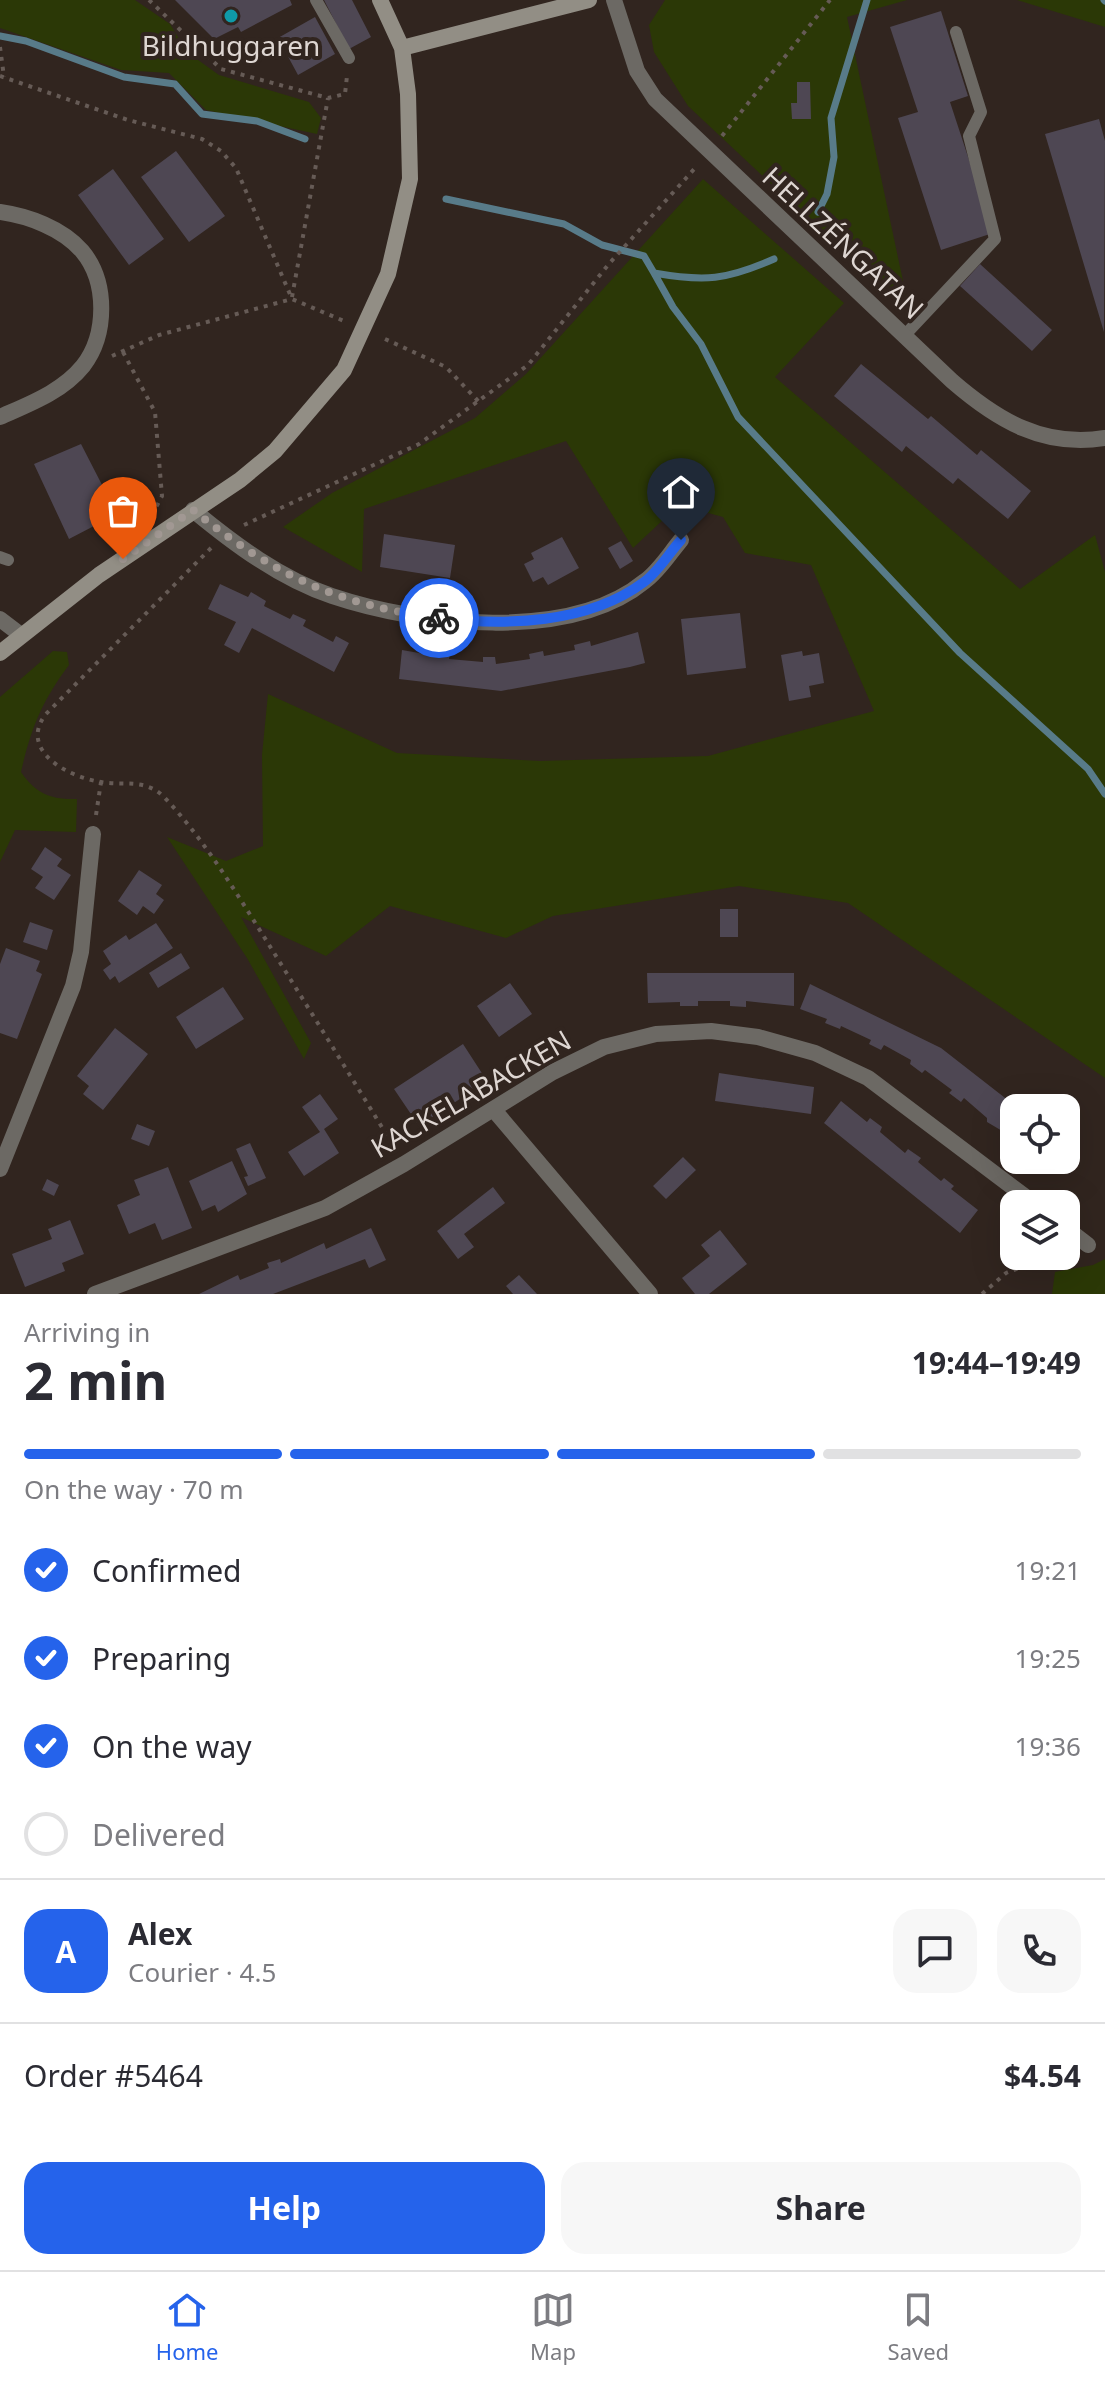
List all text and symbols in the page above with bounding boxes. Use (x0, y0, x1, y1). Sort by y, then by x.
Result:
marker: Bildhuggaren (222, 7, 240, 25)
place label: Bildhuggaren (142, 26, 320, 64)
street label: HELLZÉNGATAN (755, 158, 933, 327)
pin (647, 458, 715, 540)
icon: home (659, 470, 703, 514)
pin (89, 477, 157, 559)
icon: bag (101, 489, 145, 533)
courier (399, 578, 479, 658)
icon: bike (417, 596, 461, 640)
street label: KACKELABACKEN (363, 1020, 578, 1166)
map controls (1000, 1094, 1080, 1270)
button: locate (1000, 1094, 1080, 1174)
button: layers (1000, 1190, 1080, 1270)
text: Arriving in (24, 1314, 150, 1350)
text: 19:44–19:49 (912, 1342, 1081, 1383)
text: 2 min (24, 1344, 167, 1415)
text: On the way · 70 m (24, 1471, 244, 1507)
icon: check (24, 1548, 68, 1592)
text: Confirmed (92, 1550, 242, 1591)
text: 19:21 (1015, 1552, 1081, 1588)
icon: check (24, 1636, 68, 1680)
text: Preparing (92, 1638, 231, 1679)
text: 19:25 (1015, 1640, 1081, 1676)
icon: check (24, 1724, 68, 1768)
text: On the way (92, 1726, 252, 1767)
text: 19:36 (1015, 1728, 1081, 1764)
text: Delivered (92, 1814, 226, 1855)
button: chat (893, 1909, 977, 1993)
button: phone (997, 1909, 1081, 1993)
text: Alex (128, 1913, 192, 1954)
text: A (56, 1931, 76, 1972)
text: Courier · 4.5 (128, 1954, 276, 1990)
text: Order #5464 (24, 2055, 203, 2096)
text: $4.54 (1004, 2055, 1081, 2096)
button: Help (24, 2162, 545, 2254)
button: Share (561, 2162, 1081, 2254)
tab: Home (156, 2288, 218, 2366)
tab: Map (530, 2288, 576, 2366)
tab: Saved (888, 2288, 949, 2366)

